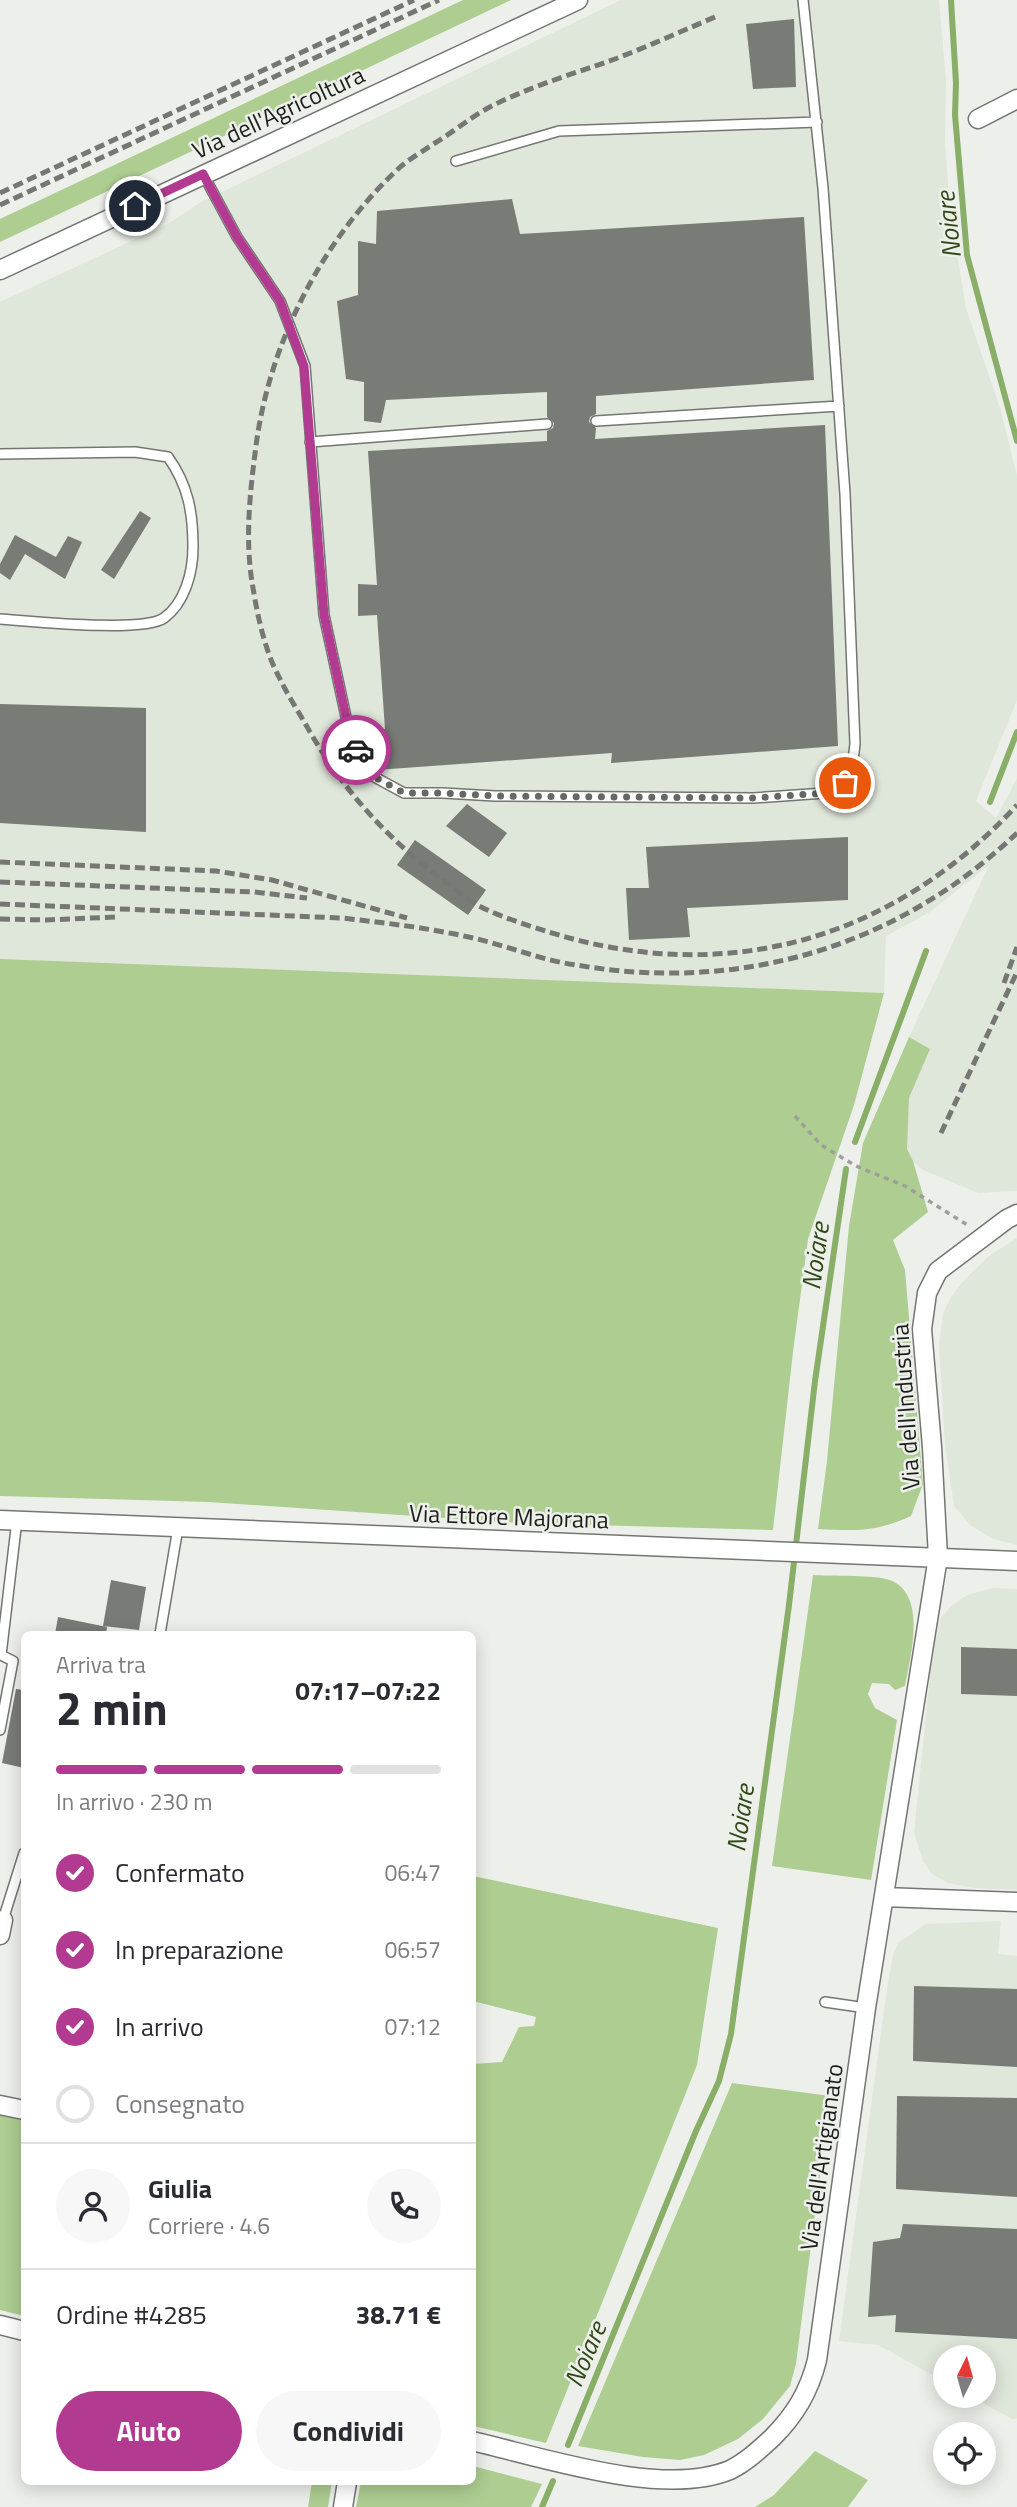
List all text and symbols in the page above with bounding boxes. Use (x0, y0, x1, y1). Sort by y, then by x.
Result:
street label: Via dell'Agricoltura (186, 56, 370, 168)
pin (105, 176, 165, 236)
icon: home (116, 187, 154, 225)
water label: Noiare (925, 187, 971, 261)
courier (321, 715, 391, 785)
icon: car (337, 731, 375, 769)
pin (815, 753, 875, 813)
icon: bag (826, 764, 864, 802)
water label: Noiare (791, 1218, 839, 1292)
street label: Via dell'Industria (881, 1323, 929, 1491)
street label: Via Ettore Majorana (408, 1495, 610, 1537)
text: Arriva tra (56, 1647, 146, 1682)
text: 07:17–07:22 (295, 1671, 441, 1710)
text: 2 min (56, 1673, 168, 1743)
water label: Noiare (716, 1780, 764, 1854)
text: In arrivo · 230 m (56, 1784, 213, 1819)
text: Confermato (115, 1853, 245, 1892)
icon: check (56, 1854, 94, 1892)
text: 06:47 (384, 1855, 441, 1890)
text: In preparazione (115, 1930, 284, 1969)
icon: check (56, 1931, 94, 1969)
text: 06:57 (384, 1932, 441, 1967)
text: In arrivo (115, 2007, 204, 2046)
icon: check (56, 2008, 94, 2046)
text: 07:12 (384, 2009, 441, 2044)
street label: Via dell'Artigianato (790, 2061, 852, 2253)
text: Consegnato (115, 2084, 245, 2123)
button: person (56, 2169, 130, 2243)
text: Giulia (148, 2169, 212, 2208)
button: phone (367, 2169, 441, 2243)
text: Corriere · 4.6 (148, 2208, 270, 2243)
text: Ordine #4285 (56, 2295, 207, 2334)
text: 38.71 € (356, 2295, 441, 2334)
water label: Noiare (554, 2314, 617, 2393)
north arrow (933, 2345, 996, 2408)
map controls (933, 2345, 996, 2485)
button: Aiuto (56, 2391, 242, 2471)
button: Condividi (256, 2391, 441, 2471)
button: locate (933, 2422, 996, 2485)

